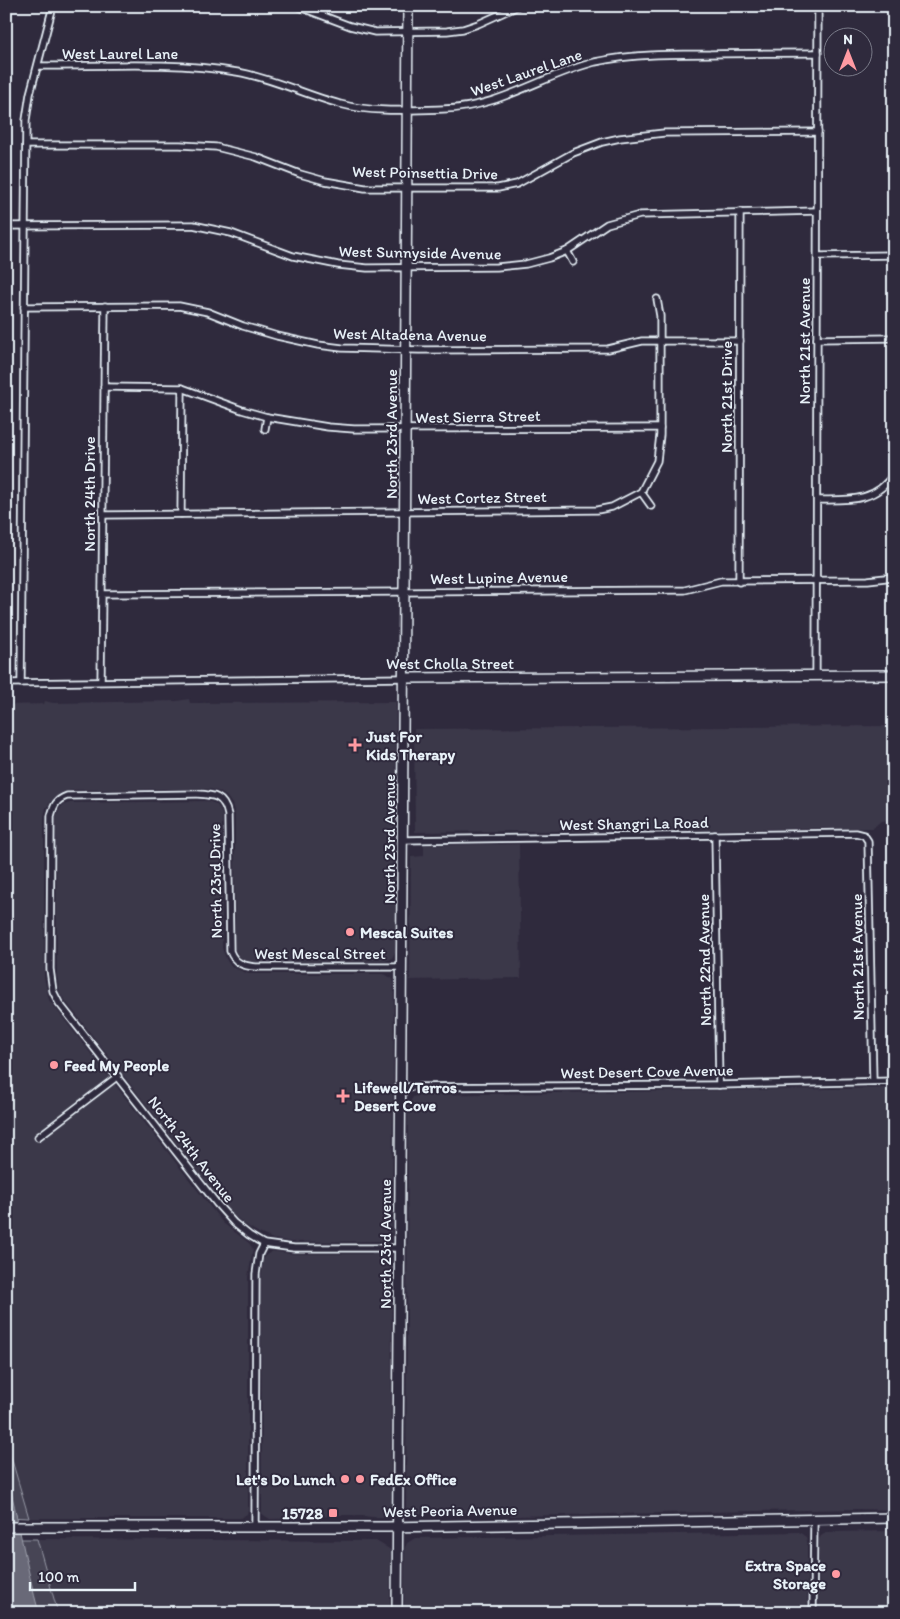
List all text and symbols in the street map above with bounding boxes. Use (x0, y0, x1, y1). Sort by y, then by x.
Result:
north arrow (822, 28, 872, 78)
text: N (843, 31, 853, 48)
street label: West Laurel Lane (62, 44, 179, 63)
street label: West Laurel Lane (468, 44, 585, 100)
street label: West Poinsettia Drive (352, 162, 498, 183)
street label: West Sunnyside Avenue (338, 242, 502, 263)
street label: North 21st Avenue (795, 277, 814, 404)
street label: West Altadena Avenue (333, 324, 487, 345)
street label: North 21st Drive (717, 341, 736, 453)
street label: North 23rd Avenue (382, 369, 401, 499)
street label: West Sierra Street (415, 406, 541, 427)
street label: North 24th Drive (80, 436, 99, 552)
street label: West Cortez Street (417, 487, 547, 508)
street label: West Lupine Avenue (430, 567, 568, 588)
street label: West Cholla Street (386, 654, 514, 673)
place label: Just For Kids Therapy (365, 727, 456, 765)
marker: Just For Kids Therapy (348, 738, 362, 752)
street label: North 23rd Avenue (380, 774, 399, 904)
street label: West Shangri La Road (559, 813, 709, 834)
street label: North 23rd Drive (205, 823, 226, 939)
street label: North 22nd Avenue (694, 893, 715, 1026)
street label: North 21st Avenue (847, 893, 868, 1021)
place label: Mescal Suites (360, 923, 453, 942)
marker: Mescal Suites (344, 926, 356, 938)
street label: West Mescal Street (254, 944, 386, 963)
place label: Feed My People (64, 1056, 169, 1076)
marker: Feed My People (48, 1059, 60, 1071)
street label: West Desert Cove Avenue (560, 1060, 734, 1083)
place label: Lifewell/Terros Desert Cove (354, 1078, 457, 1115)
marker: Lifewell/Terros Desert Cove (336, 1089, 350, 1103)
street label: North 24th Avenue (144, 1092, 239, 1207)
street label: North 23rd Avenue (376, 1179, 395, 1309)
place label: Let's Do Lunch (236, 1470, 335, 1489)
place label: FedEx Office (370, 1470, 457, 1489)
marker: Let's Do Lunch (339, 1473, 351, 1485)
marker: FedEx Office (354, 1473, 366, 1485)
street label: West Peoria Avenue (383, 1500, 517, 1521)
place label: 15728 (282, 1504, 323, 1523)
marker: 15728 (327, 1507, 339, 1519)
place label: Extra Space Storage (745, 1556, 826, 1594)
scale bar (30, 1559, 135, 1591)
text: 100 m (38, 1568, 80, 1586)
marker: Extra Space Storage (830, 1568, 842, 1580)

